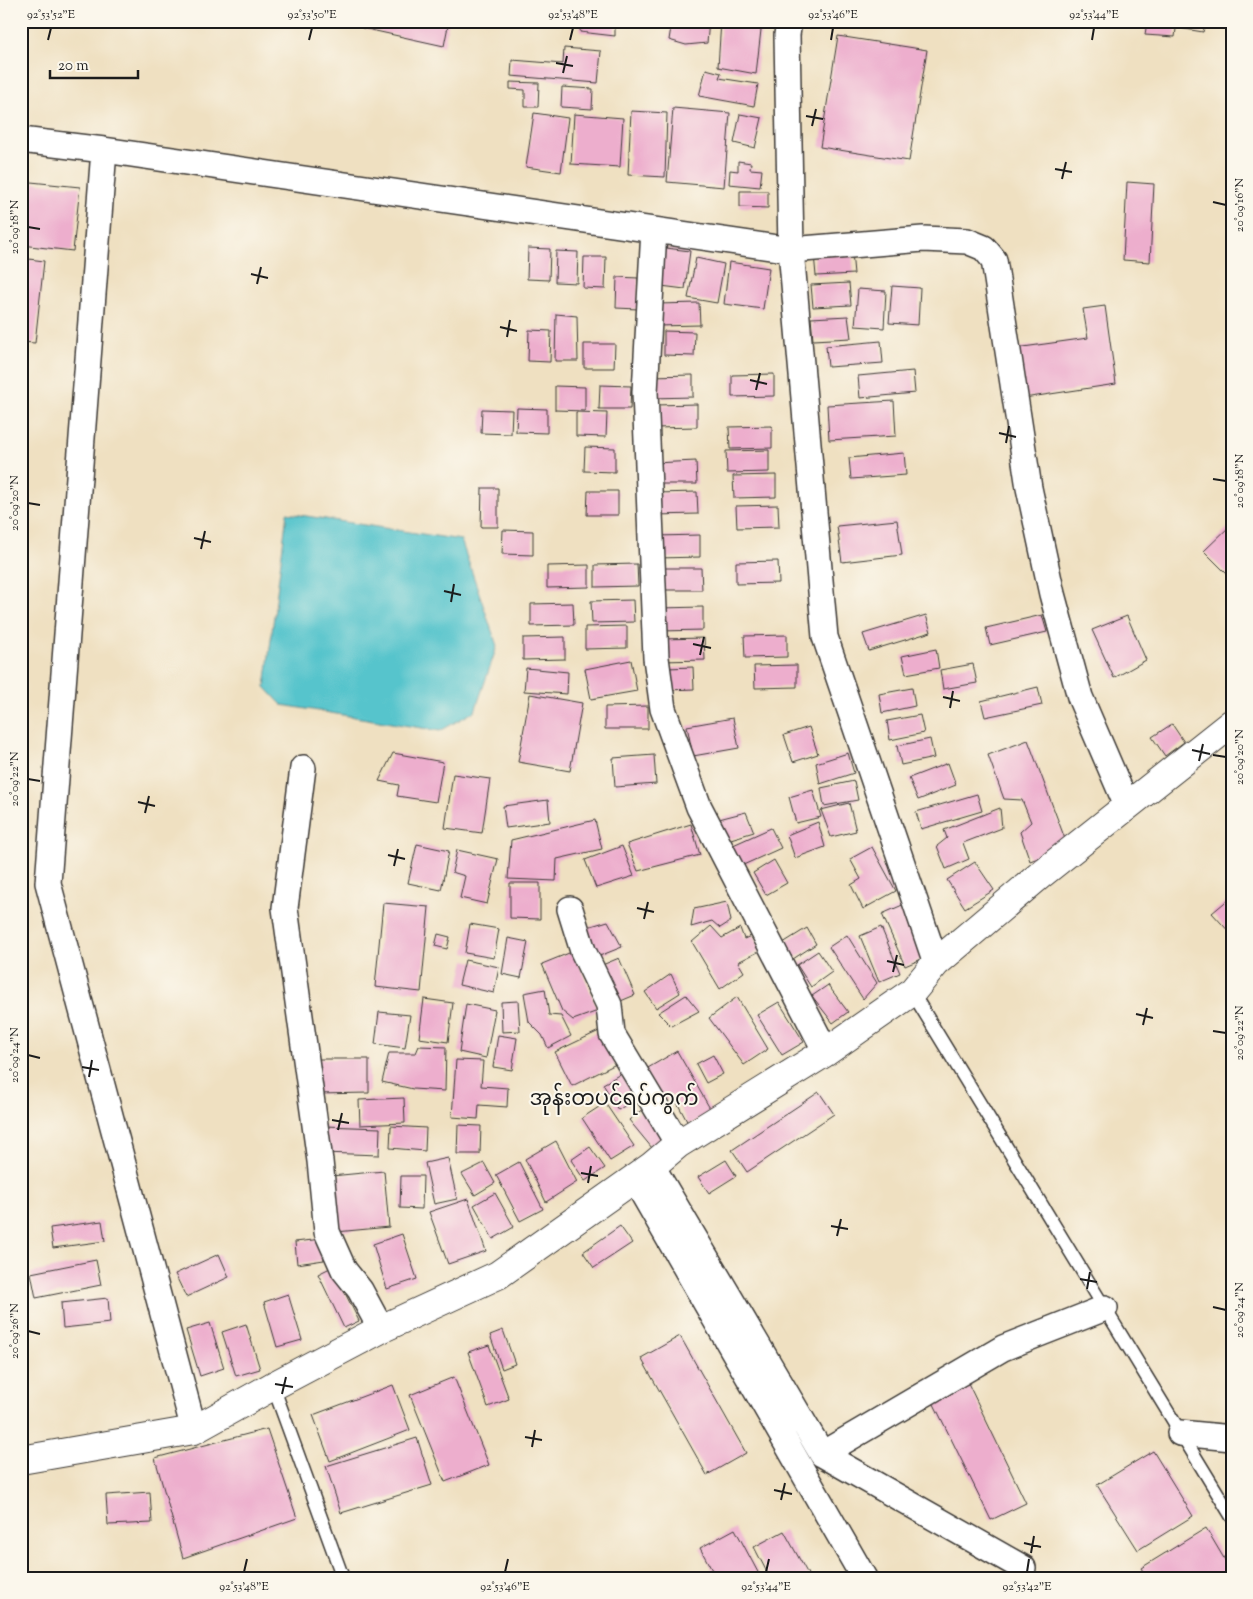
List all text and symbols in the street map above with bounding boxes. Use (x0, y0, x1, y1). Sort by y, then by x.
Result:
text: 92°53'52"E (27, 6, 76, 24)
text: 92°53'50"E (288, 6, 337, 24)
text: 92°53'48"E (548, 6, 599, 24)
text: 92°53'46"E (808, 6, 858, 24)
text: 92°53'44"E (1069, 6, 1120, 24)
scale bar (50, 48, 138, 80)
text: 20 m (58, 56, 89, 77)
text: 20°09'16"N (1231, 177, 1249, 232)
text: 20°09'18"N (6, 199, 24, 254)
text: 20°09'18"N (1231, 453, 1249, 508)
text: 20°09'20"N (6, 475, 24, 531)
text: 20°09'20"N (1231, 729, 1249, 785)
text: 20°09'22"N (6, 751, 24, 807)
text: 20°09'22"N (1231, 1005, 1249, 1061)
text: 20°09'24"N (6, 1027, 24, 1083)
district label: အုန်းတပင်ရပ်ကွက် (530, 1082, 699, 1115)
text: 20°09'24"N (1231, 1282, 1249, 1338)
text: 20°09'26"N (6, 1303, 24, 1359)
text: 92°53'48"E (219, 1578, 270, 1596)
text: 92°53'46"E (480, 1578, 530, 1596)
text: 92°53'44"E (741, 1578, 792, 1596)
text: 92°53'42"E (1003, 1578, 1052, 1596)

